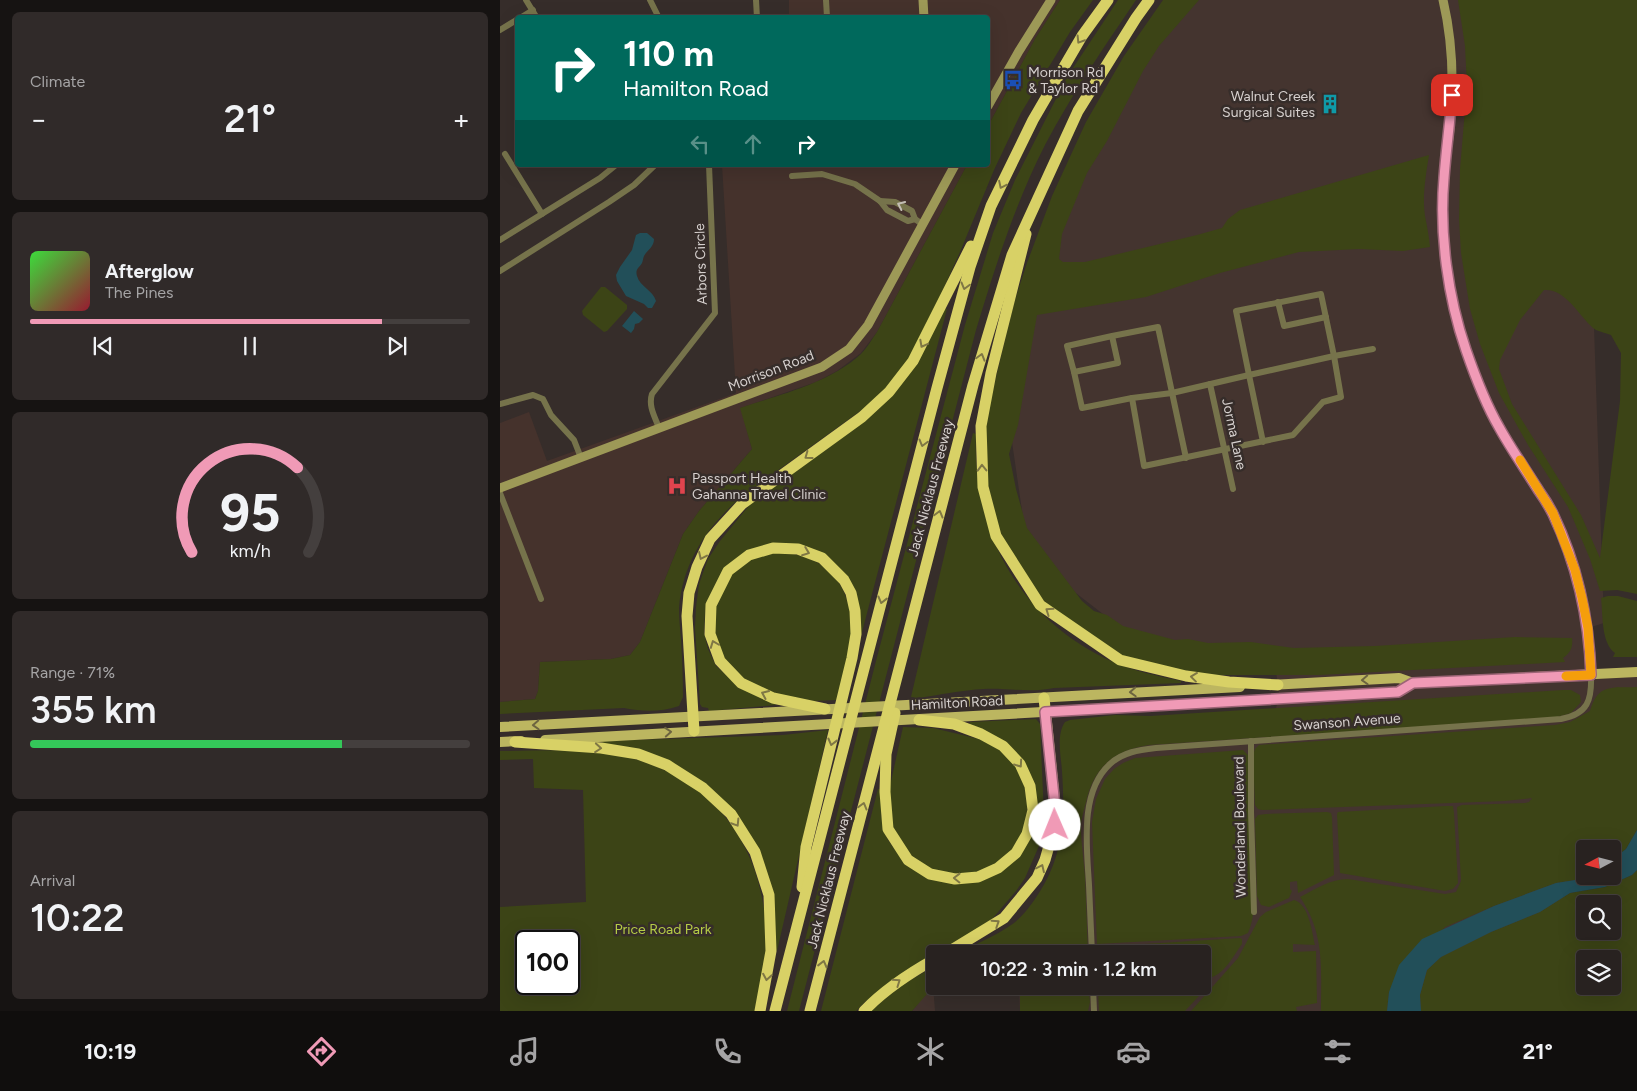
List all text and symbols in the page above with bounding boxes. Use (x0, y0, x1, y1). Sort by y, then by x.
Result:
text: 110 m (623, 33, 714, 75)
one-way arrow (1077, 34, 1086, 43)
icon: right (540, 35, 605, 100)
place label: Morrison Rd & Taylor Rd (1028, 64, 1104, 97)
bus stop icon: Morrison Rd & Taylor Rd (1002, 69, 1024, 91)
text: Climate (30, 72, 85, 91)
pin (1431, 74, 1473, 116)
text: Hamilton Road (623, 75, 769, 102)
icon: arrive (1438, 81, 1466, 109)
place label: Walnut Creek Surgical Suites (1222, 88, 1315, 121)
building icon: Walnut Creek Surgical Suites (1319, 93, 1341, 115)
text: 21° (224, 96, 276, 142)
text: − (30, 102, 47, 136)
text: + (453, 102, 470, 136)
icon: left (686, 130, 714, 158)
icon: ahead (739, 130, 767, 158)
icon: right (792, 130, 820, 158)
one-way arrow (997, 180, 1008, 189)
one-way arrow (897, 201, 906, 212)
street label: Arbors Circle (691, 223, 711, 305)
text: Afterglow (105, 260, 194, 283)
one-way arrow (960, 281, 971, 290)
text: The Pines (105, 283, 174, 302)
icon: previous (89, 332, 117, 360)
icon: pause (236, 332, 264, 360)
icon: next (383, 332, 411, 360)
one-way arrow (919, 339, 929, 348)
street label: Morrison Road (726, 347, 816, 395)
one-way arrow (976, 353, 986, 361)
street label: Jorma Lane (1218, 397, 1250, 472)
street label: Jack Nicklaus Freeway (905, 417, 958, 558)
one-way arrow (918, 438, 929, 447)
one-way arrow (804, 450, 814, 459)
one-way arrow (977, 464, 987, 472)
place label: Passport Health Gahanna Travel Clinic (692, 470, 827, 503)
hospital icon: Passport Health Gahanna Travel Clinic (666, 475, 688, 497)
text: 95 (220, 482, 280, 544)
one-way arrow (934, 510, 944, 518)
text: km/h (230, 540, 270, 561)
one-way arrow (801, 546, 810, 556)
one-way arrow (698, 551, 708, 560)
one-way arrow (877, 596, 888, 605)
one-way arrow (1045, 608, 1055, 617)
one-way arrow (709, 640, 720, 649)
text: Range · 71% (30, 663, 115, 682)
one-way arrow (1190, 673, 1199, 683)
one-way arrow (1361, 674, 1369, 685)
text: 355 km (30, 687, 157, 733)
one-way arrow (1128, 687, 1136, 698)
one-way arrow (761, 690, 770, 701)
street label: Hamilton Road (910, 692, 1004, 714)
street label: Swanson Avenue (1293, 710, 1402, 734)
one-way arrow (532, 720, 540, 731)
one-way arrow (664, 727, 672, 738)
one-way arrow (827, 737, 838, 746)
one-way arrow (594, 742, 602, 753)
street label: Wonderland Boulevard (1230, 756, 1250, 898)
one-way arrow (1012, 759, 1022, 768)
position arrow (1028, 798, 1080, 850)
one-way arrow (857, 802, 868, 811)
street label: Jack Nicklaus Freeway (804, 809, 854, 951)
one-way arrow (730, 817, 740, 826)
north arrow (1576, 840, 1621, 885)
map controls (1576, 840, 1621, 995)
one-way arrow (1035, 864, 1046, 873)
text: Arrival (30, 871, 75, 890)
one-way arrow (953, 873, 960, 883)
text: 10:22 (30, 895, 125, 941)
button: search (1576, 895, 1621, 940)
one-way arrow (990, 920, 1000, 929)
park label: Price Road Park (614, 921, 712, 938)
speed limit sign: 100 (515, 930, 580, 995)
button: layers (1576, 950, 1621, 995)
text: 10:22 · 3 min · 1.2 km (980, 958, 1157, 981)
one-way arrow (817, 960, 827, 968)
one-way arrow (763, 973, 773, 982)
one-way arrow (891, 979, 901, 988)
icon: directions (304, 1034, 339, 1069)
icon: music (507, 1034, 542, 1069)
icon: phone (710, 1034, 745, 1069)
icon: climate (913, 1034, 948, 1069)
icon: car (1116, 1034, 1151, 1069)
icon: filters (1320, 1034, 1355, 1069)
text: 10:19 (84, 1038, 136, 1065)
text: 21° (1523, 1038, 1553, 1065)

